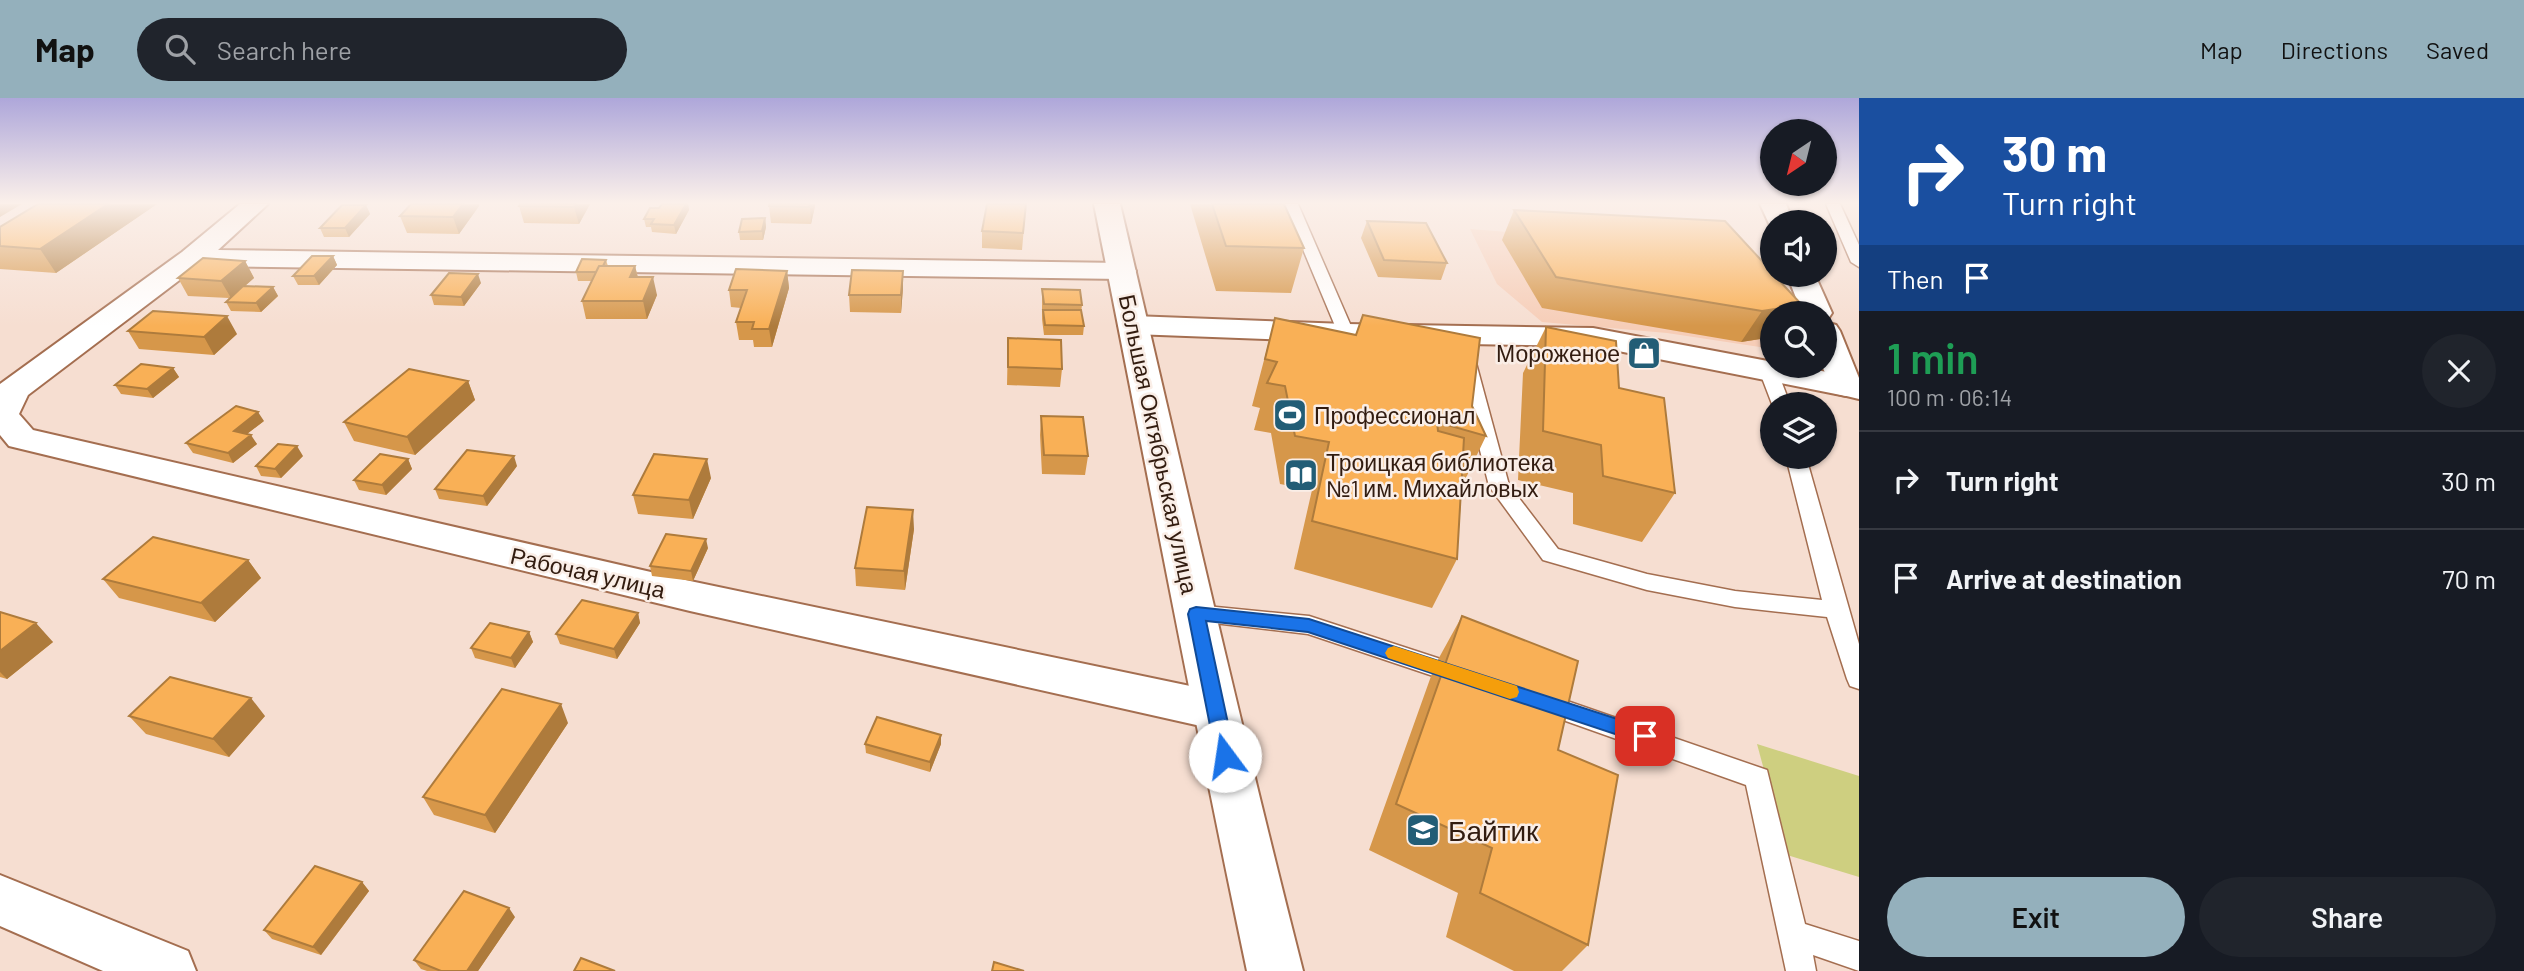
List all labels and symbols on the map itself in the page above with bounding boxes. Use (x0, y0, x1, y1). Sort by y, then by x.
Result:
north arrow (1760, 119, 1838, 196)
street label: Большая Октябрьская улица (1114, 292, 1204, 596)
shop icon: Мороженое (1625, 334, 1663, 372)
place label: Мороженое (1496, 339, 1620, 367)
sports icon: Профессионал (1271, 396, 1309, 434)
place label: Профессионал (1314, 401, 1475, 429)
place label: Троицкая библиотека №1 им. Михайловых (1326, 448, 1554, 502)
library icon: Троицкая библиотека №1 им. Михайловых (1282, 456, 1320, 494)
street label: Рабочая улица (508, 541, 668, 603)
pin (1615, 706, 1675, 766)
position arrow (1188, 719, 1262, 793)
school or university icon: Байтик (1404, 811, 1442, 849)
place label: Байтик (1448, 813, 1539, 847)

